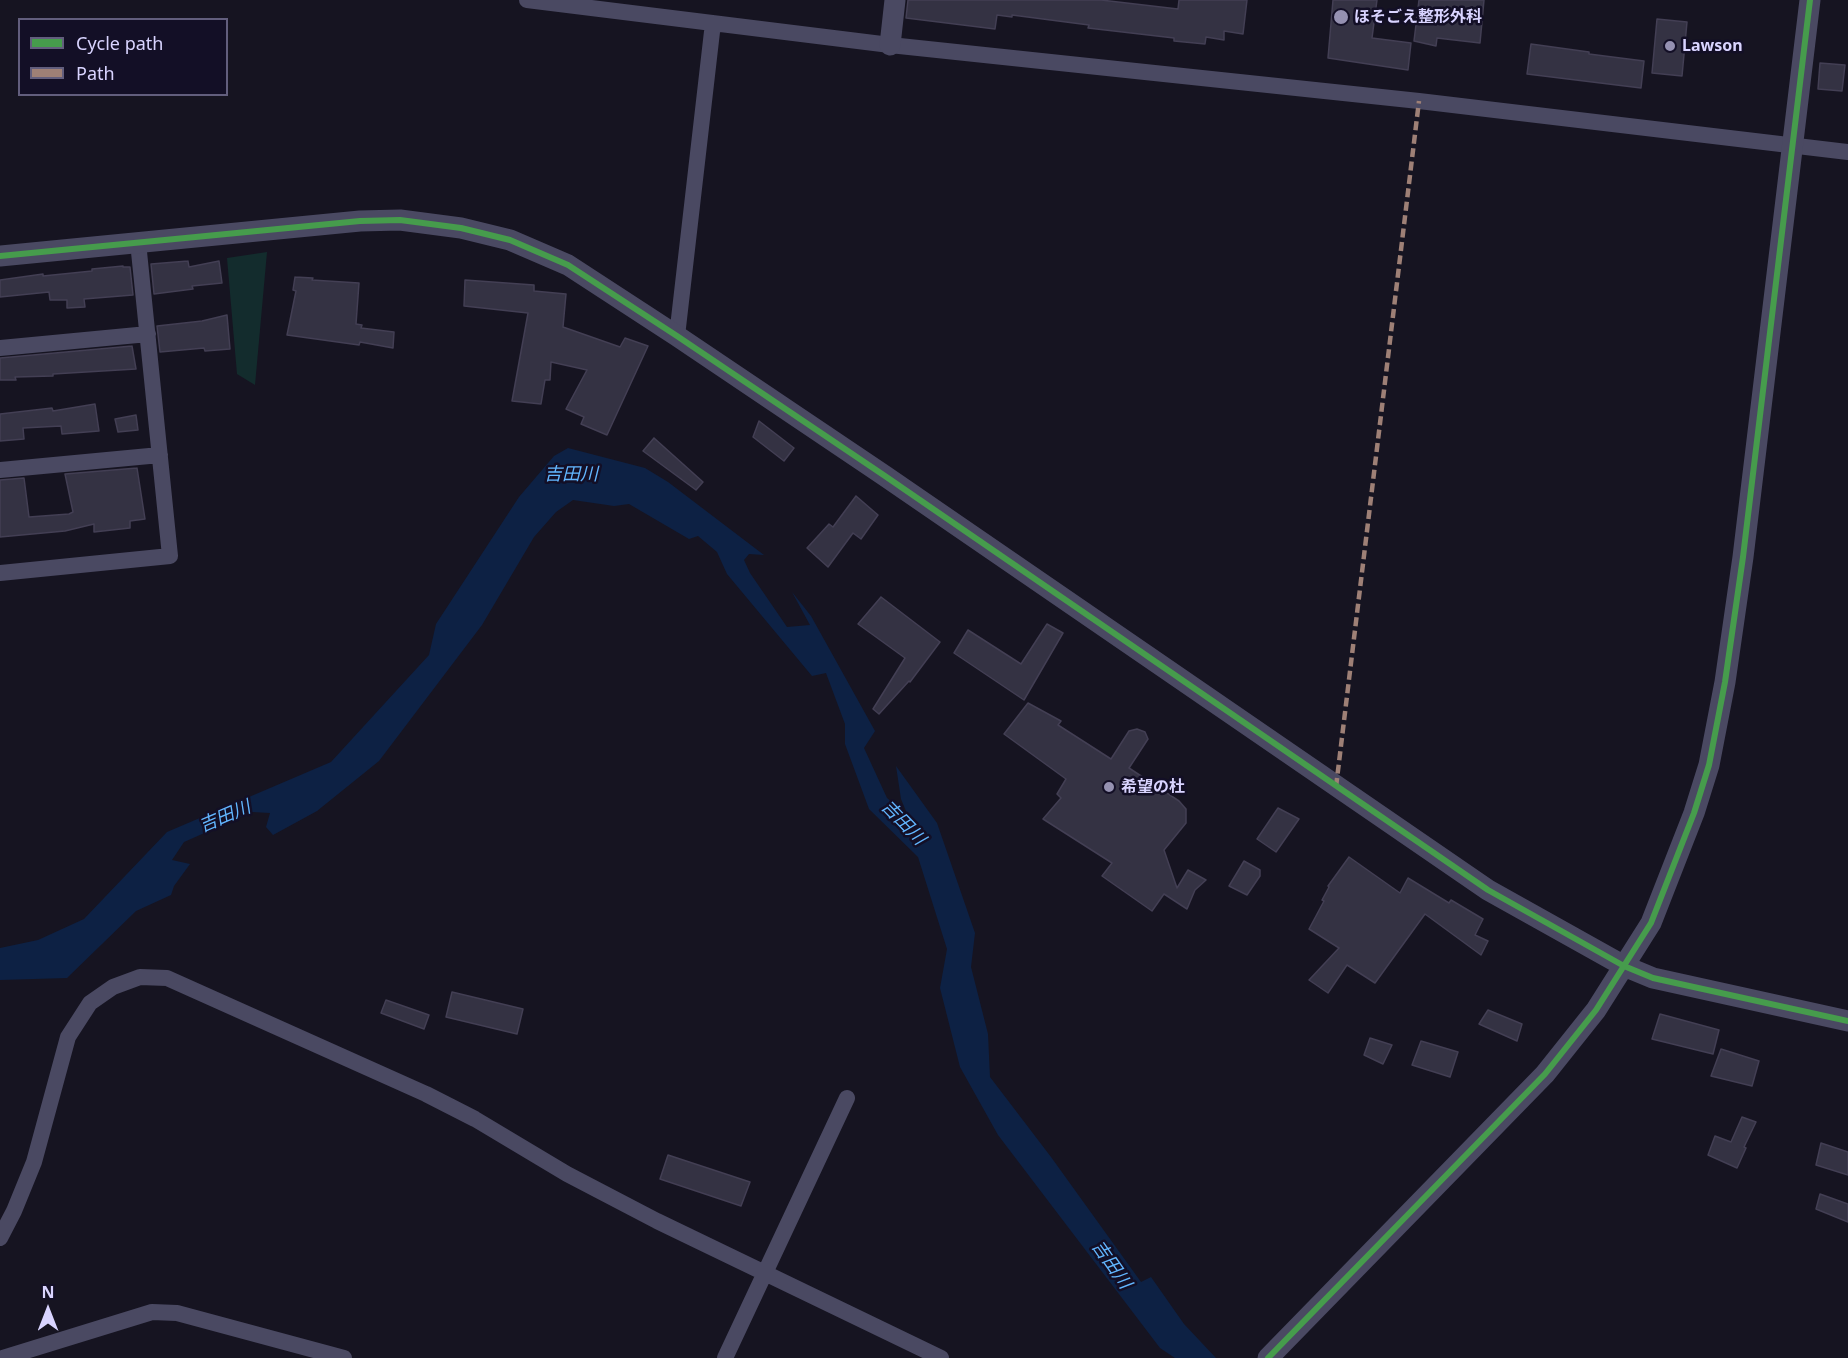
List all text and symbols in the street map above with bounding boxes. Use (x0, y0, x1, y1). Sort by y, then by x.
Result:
place label: ほそごえ整形外科 (1354, 7, 1482, 27)
marker: ほそごえ整形外科 (1332, 8, 1350, 26)
legend (18, 18, 228, 96)
text: Cycle path (76, 31, 163, 55)
place label: Lawson (1682, 36, 1743, 56)
marker: Lawson (1663, 39, 1677, 53)
text: Path (76, 61, 115, 85)
water label: 吉田川 (544, 464, 598, 486)
place label: 希望の杜 (1121, 777, 1185, 797)
marker: 希望の杜 (1102, 780, 1116, 794)
water label: 吉田川 (876, 796, 930, 850)
water label: 吉田川 (196, 797, 254, 837)
water label: 吉田川 (1087, 1237, 1135, 1293)
north arrow (18, 1280, 78, 1340)
text: N (41, 1281, 55, 1303)

